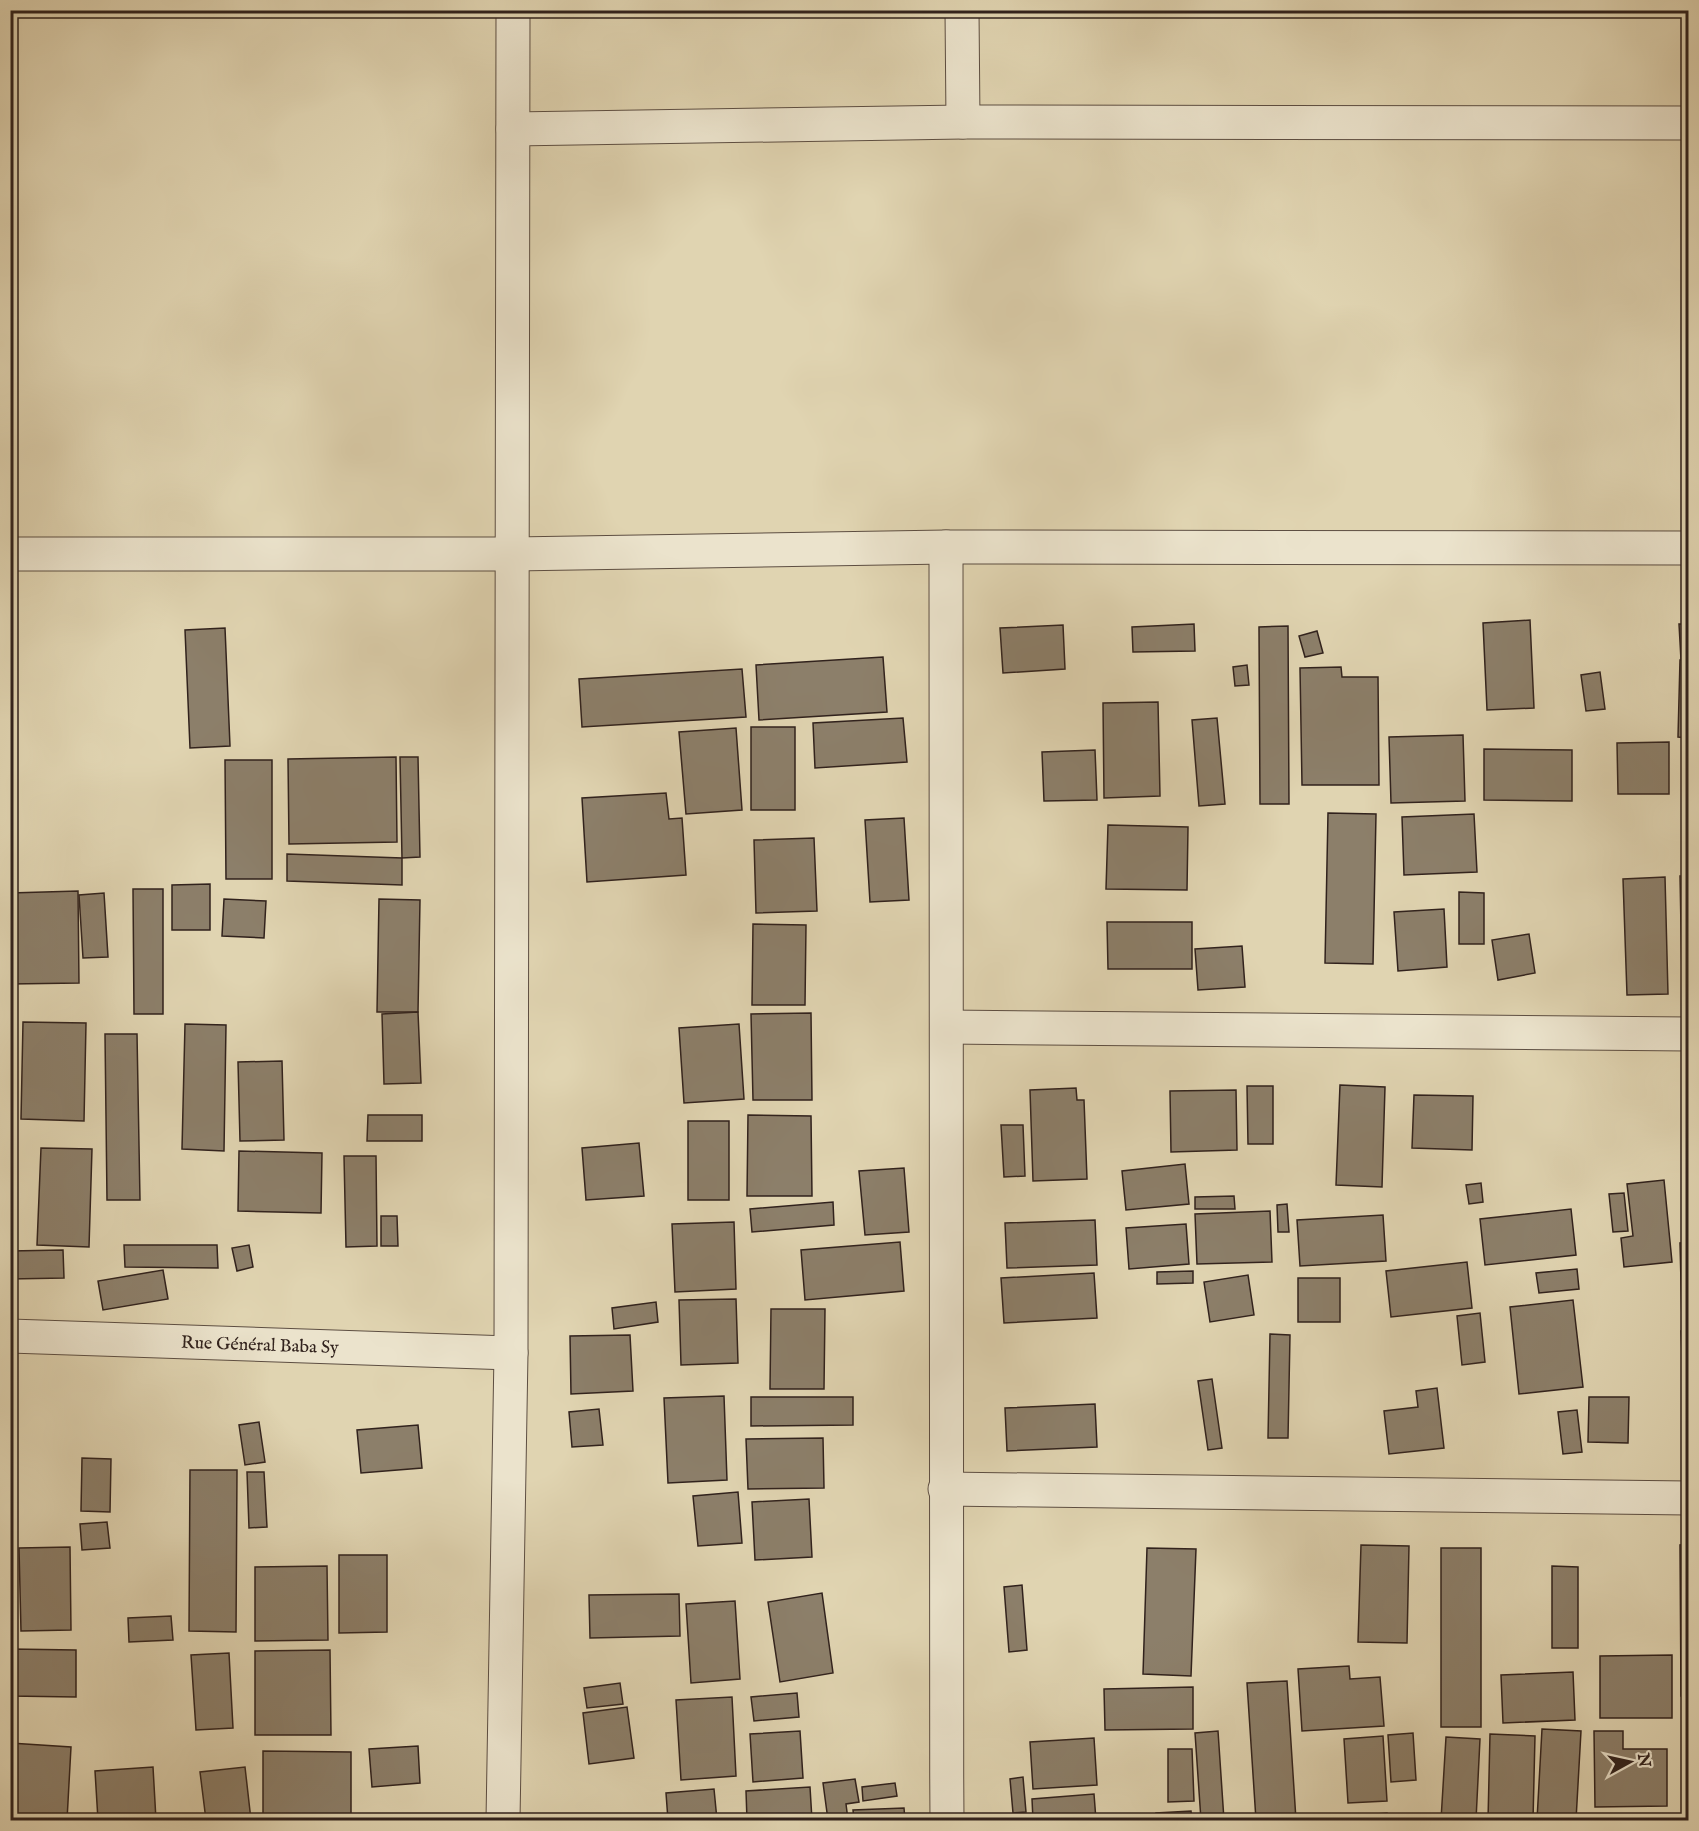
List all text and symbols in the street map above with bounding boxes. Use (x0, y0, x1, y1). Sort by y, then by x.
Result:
street label: Rue Général Baba Sy (181, 1332, 339, 1360)
north arrow (1600, 1732, 1660, 1792)
text: N (1632, 1751, 1654, 1769)

